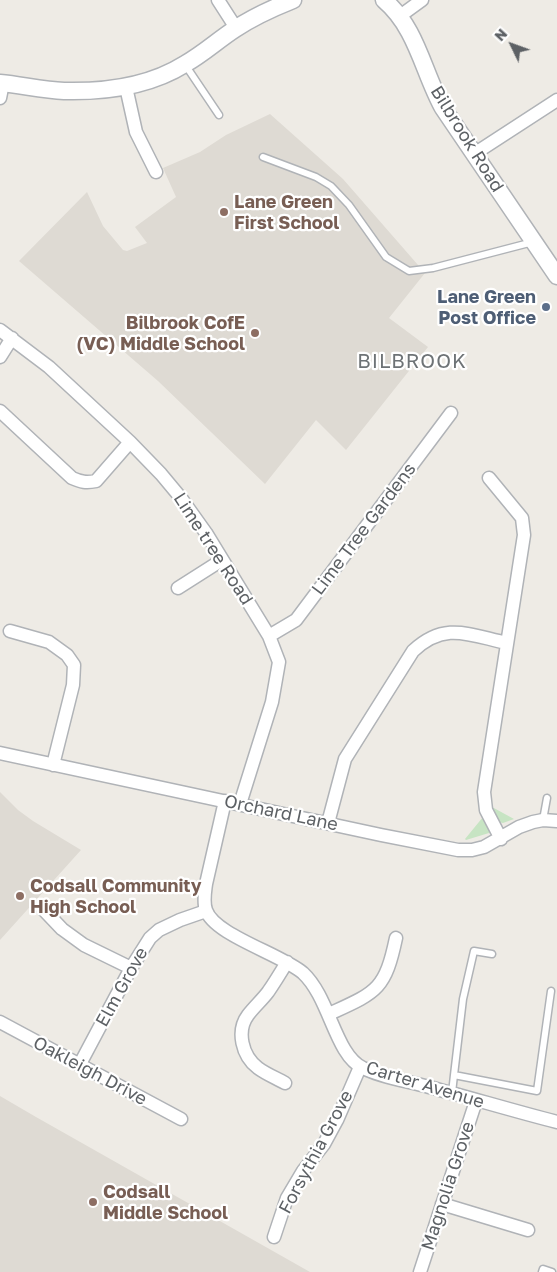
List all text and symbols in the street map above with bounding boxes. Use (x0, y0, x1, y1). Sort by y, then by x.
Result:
north arrow (487, 20, 537, 70)
text: N (491, 25, 510, 44)
street label: Bilbrook Road (426, 82, 508, 196)
place label: Lane Green First School (234, 191, 339, 233)
marker: Lane Green First School (218, 206, 230, 218)
place label: Lane Green Post Office (437, 286, 536, 328)
marker: Lane Green Post Office (540, 301, 552, 313)
place label: Bilbrook CofE (VC) Middle School (76, 312, 245, 354)
marker: Bilbrook CofE (VC) Middle School (249, 327, 261, 339)
district label: BILBROOK (356, 350, 468, 374)
street label: Lime Tree Gardens (307, 459, 421, 599)
street label: Lime tree Road (169, 489, 257, 609)
street label: Orchard Lane (222, 790, 340, 836)
place label: Codsall Community High School (30, 875, 202, 918)
marker: Codsall Community High School (14, 890, 26, 902)
street label: Elm Grove (91, 944, 153, 1030)
street label: Oakleigh Drive (29, 1032, 151, 1110)
street label: Carter Avenue (363, 1057, 487, 1113)
street label: Forsythia Grove (274, 1087, 358, 1217)
street label: Magnolia Grove (417, 1119, 479, 1253)
place label: Codsall Middle School (103, 1181, 228, 1224)
marker: Codsall Middle School (87, 1196, 99, 1208)

